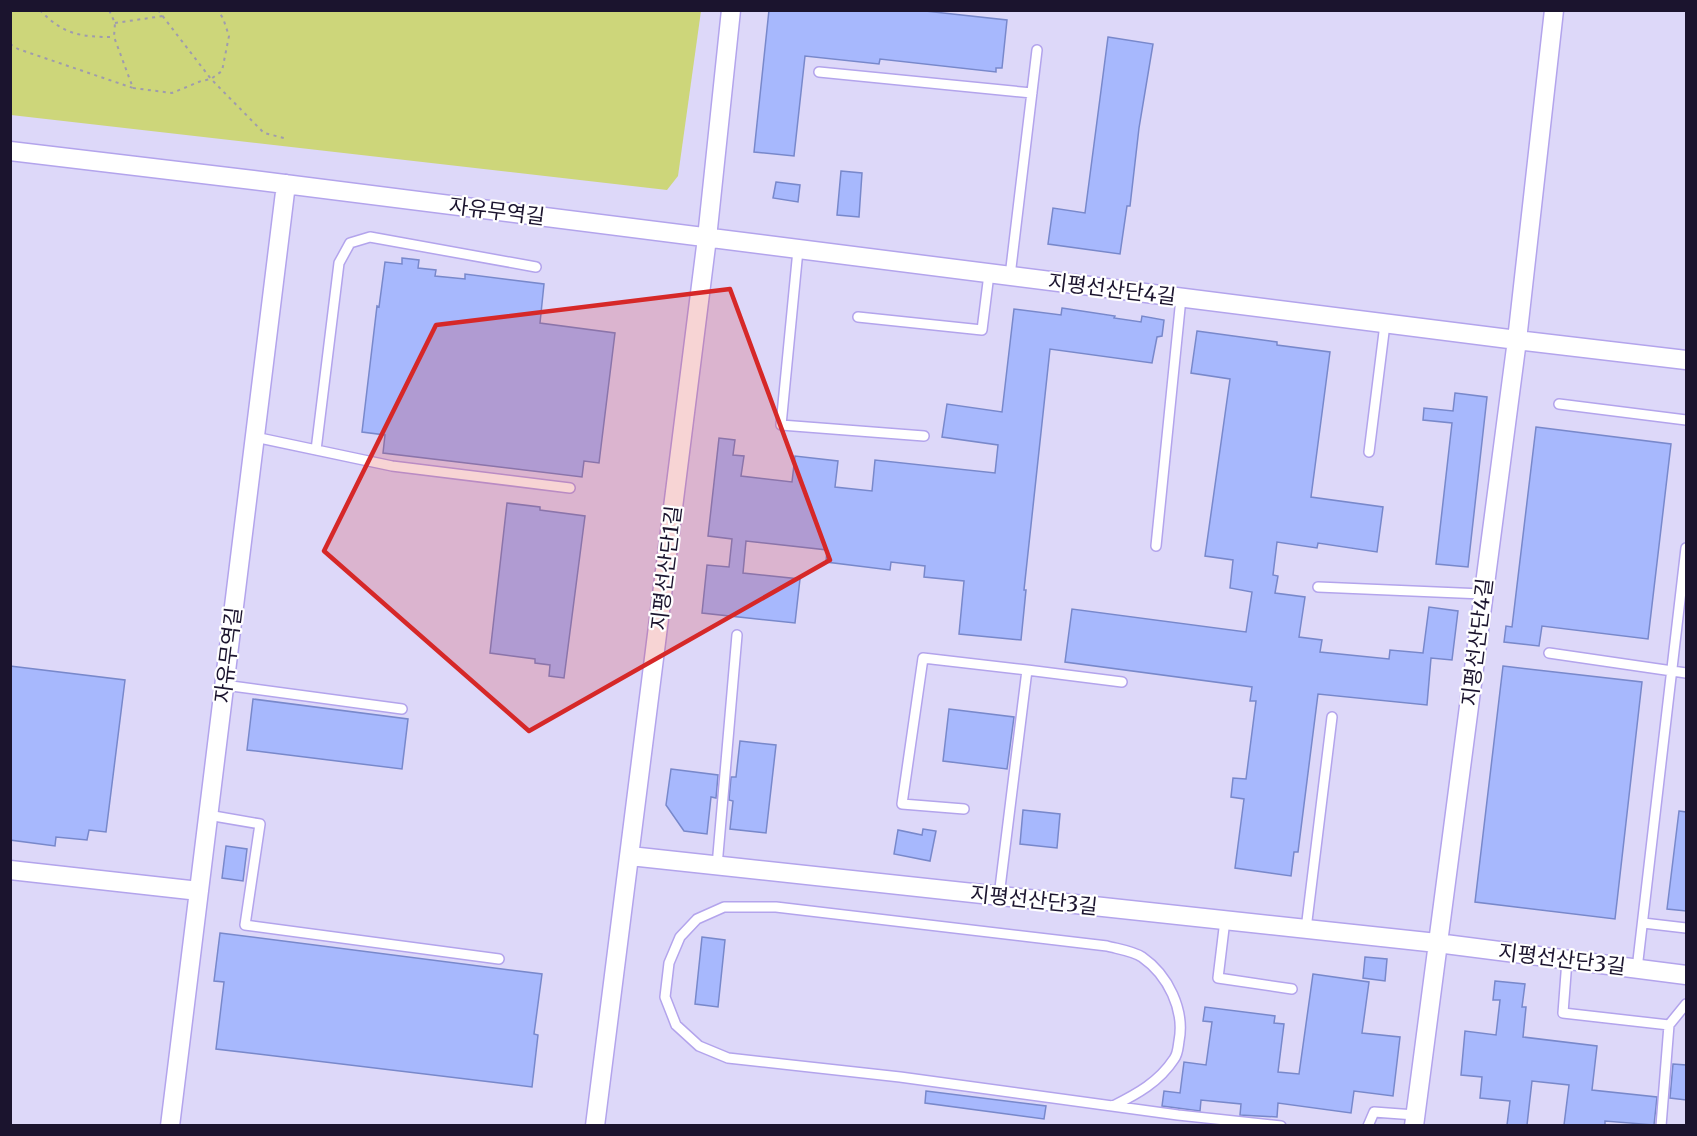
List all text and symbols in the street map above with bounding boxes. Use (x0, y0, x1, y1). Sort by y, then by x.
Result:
street label: 자유무역길 (447, 192, 547, 230)
street label: 지평선산단4길 (1046, 268, 1178, 310)
street label: 지평선산단1길 (645, 504, 687, 632)
street label: 지평선산단4길 (1456, 576, 1498, 708)
street label: 자유무역길 (209, 605, 247, 705)
street label: 지평선산단3길 (969, 880, 1099, 920)
street label: 지평선산단3길 (1497, 938, 1627, 980)

